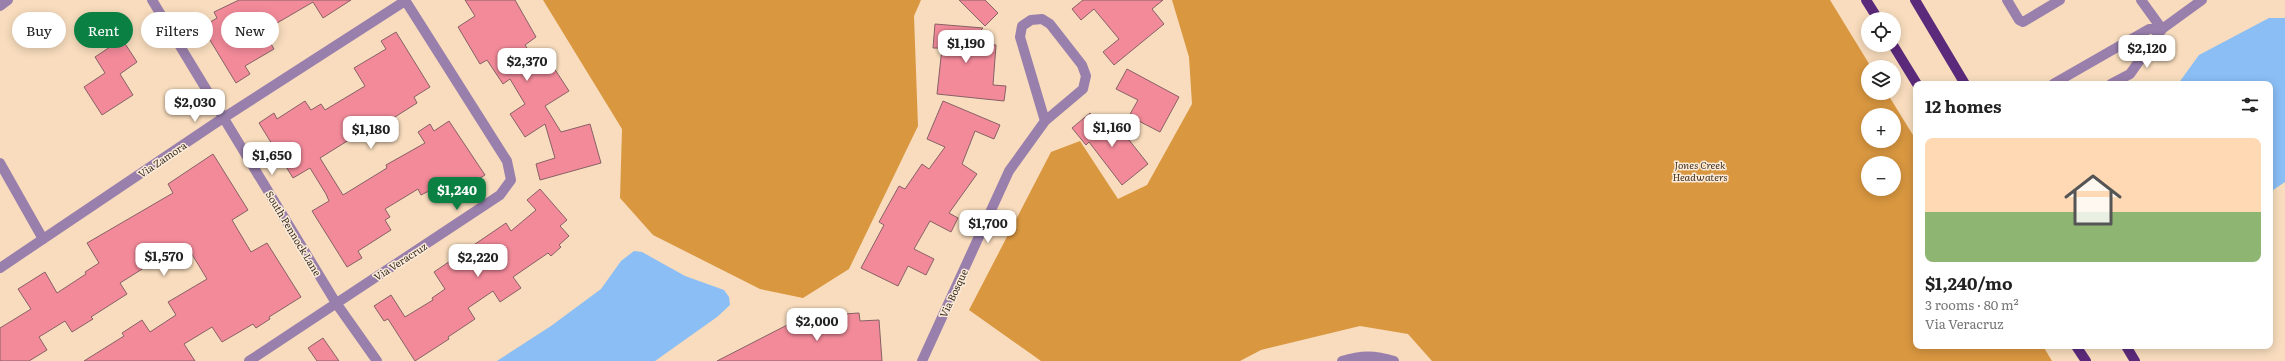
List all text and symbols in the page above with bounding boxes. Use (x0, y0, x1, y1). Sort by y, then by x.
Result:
chip: Buy (12, 12, 66, 48)
chip: Rent (74, 12, 133, 48)
chip: Filters (141, 12, 213, 48)
chip: New (221, 12, 279, 48)
map controls (1861, 12, 1901, 196)
button: locate (1861, 12, 1901, 52)
pin: $1,190 (933, 30, 999, 64)
text: $1,190 (947, 33, 985, 52)
pin: $2,120 (2114, 35, 2180, 69)
text: $2,120 (2127, 38, 2167, 57)
pin: $2,370 (494, 48, 560, 82)
text: $2,370 (506, 51, 548, 70)
button: layers (1861, 60, 1901, 100)
pin: $2,030 (162, 89, 228, 123)
text: $2,030 (174, 92, 216, 111)
text: 12 homes (1925, 93, 2001, 118)
icon: filters (2239, 94, 2261, 116)
button: + (1861, 108, 1901, 148)
pin: $1,160 (1079, 114, 1145, 148)
pin: $1,180 (338, 116, 404, 150)
text: $1,160 (1093, 117, 1131, 136)
text: $1,180 (352, 119, 390, 138)
street label: Via Zamora (135, 137, 190, 181)
pin: $1,650 (239, 142, 305, 176)
text: $1,650 (252, 145, 292, 164)
button: − (1861, 156, 1901, 196)
park label: Jones Creek Headwaters (1672, 157, 1728, 184)
icon: home (2057, 164, 2129, 236)
pin: $1,240 (424, 177, 490, 211)
text: $1,240 (437, 180, 477, 199)
street label: South Pennock Lane (263, 188, 325, 278)
pin: $1,700 (955, 210, 1021, 244)
text: $1,700 (968, 213, 1008, 232)
street label: Via Veracruz (371, 238, 430, 284)
pin: $1,570 (131, 243, 197, 277)
pin: $2,220 (445, 244, 511, 278)
text: $1,570 (144, 246, 184, 265)
text: $2,220 (458, 247, 498, 266)
street label: Via Bosque (935, 266, 971, 320)
text: $1,240/mo (1925, 270, 2013, 295)
text: 3 rooms · 80 m² (1925, 295, 2019, 314)
pin: $2,000 (784, 308, 850, 342)
text: $2,000 (796, 311, 838, 330)
text: Via Veracruz (1925, 314, 2004, 333)

